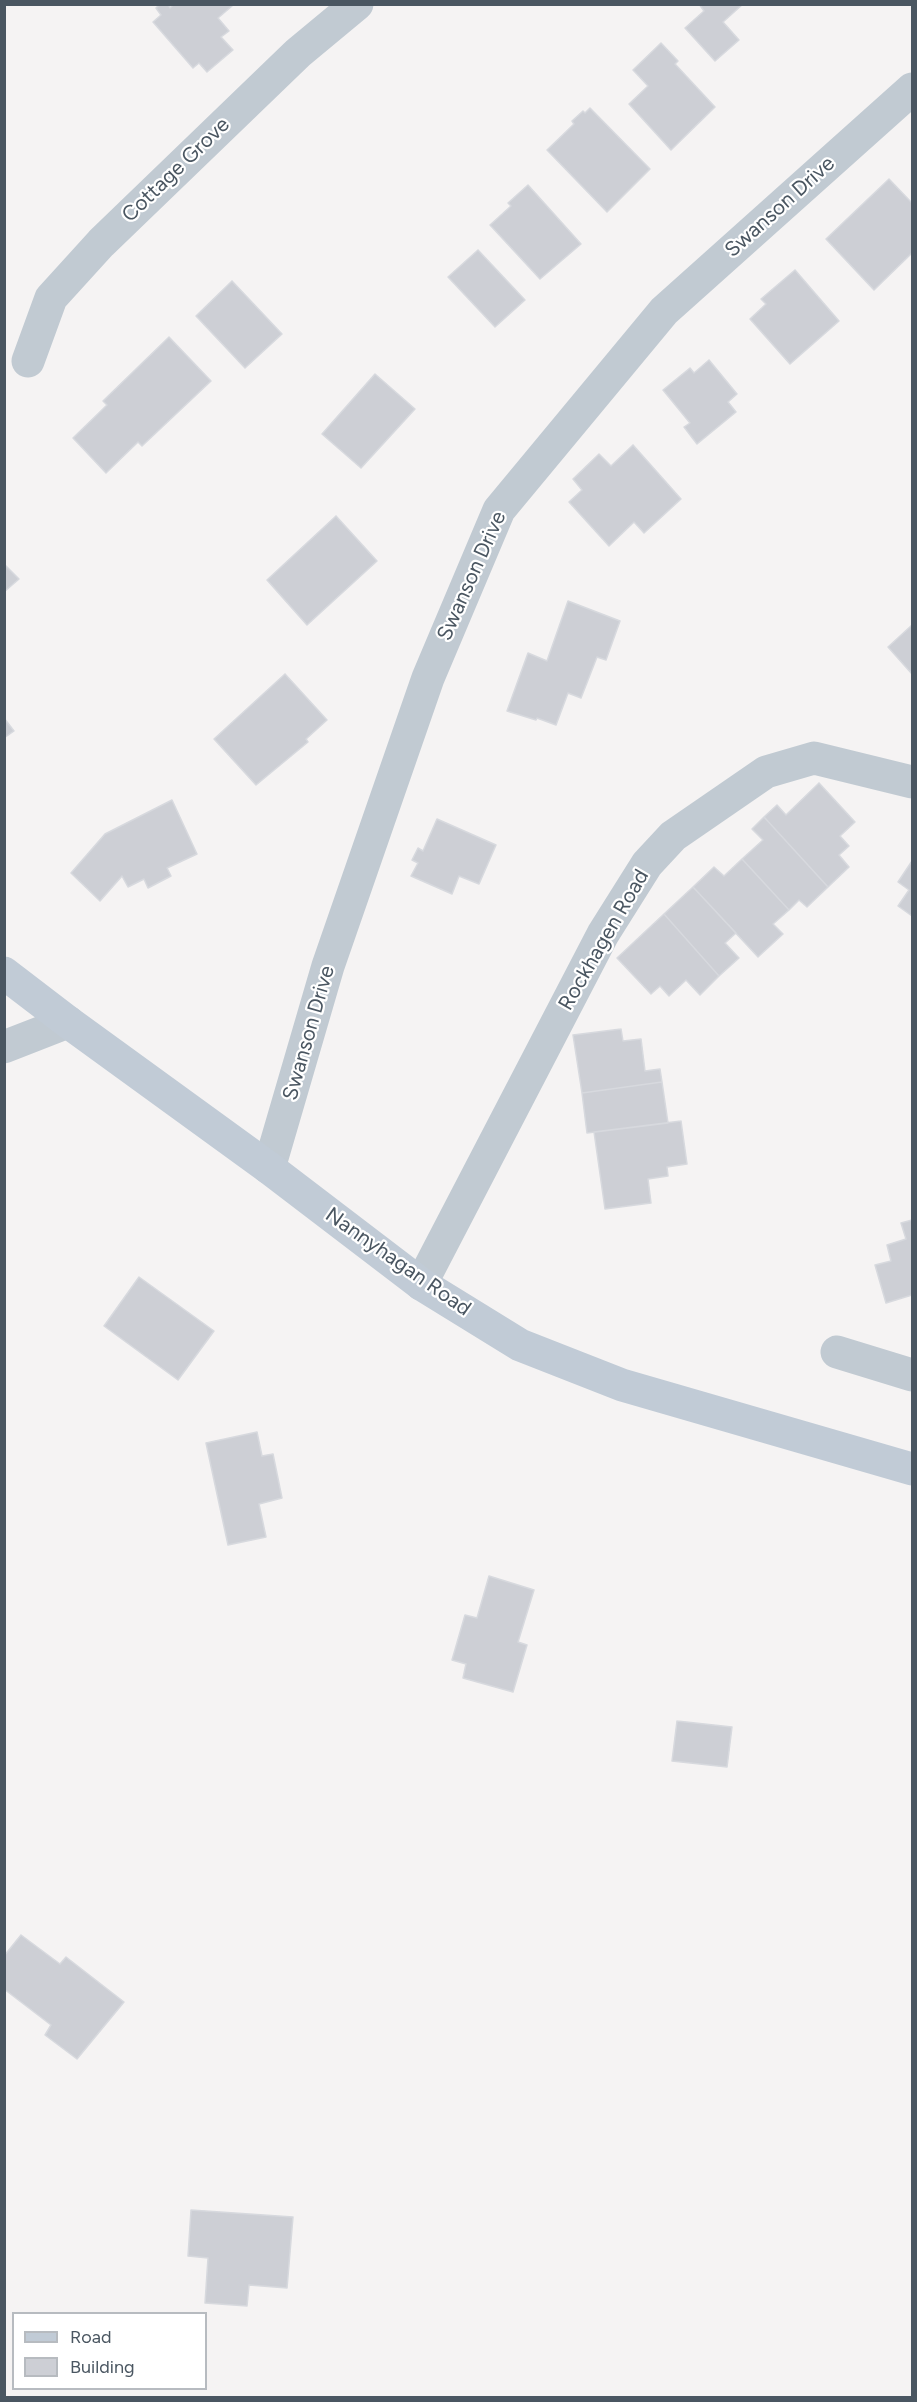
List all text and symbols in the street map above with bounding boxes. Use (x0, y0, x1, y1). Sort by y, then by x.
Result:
street label: Cottage Grove (117, 112, 235, 228)
street label: Swanson Drive (720, 151, 840, 263)
street label: Swanson Drive (432, 507, 512, 645)
street label: Rockhagen Road (554, 865, 654, 1015)
street label: Swanson Drive (278, 963, 340, 1103)
street label: Nannyhagan Road (320, 1202, 476, 1322)
legend (12, 2312, 207, 2390)
text: Road (70, 2326, 111, 2348)
text: Building (70, 2356, 135, 2378)

